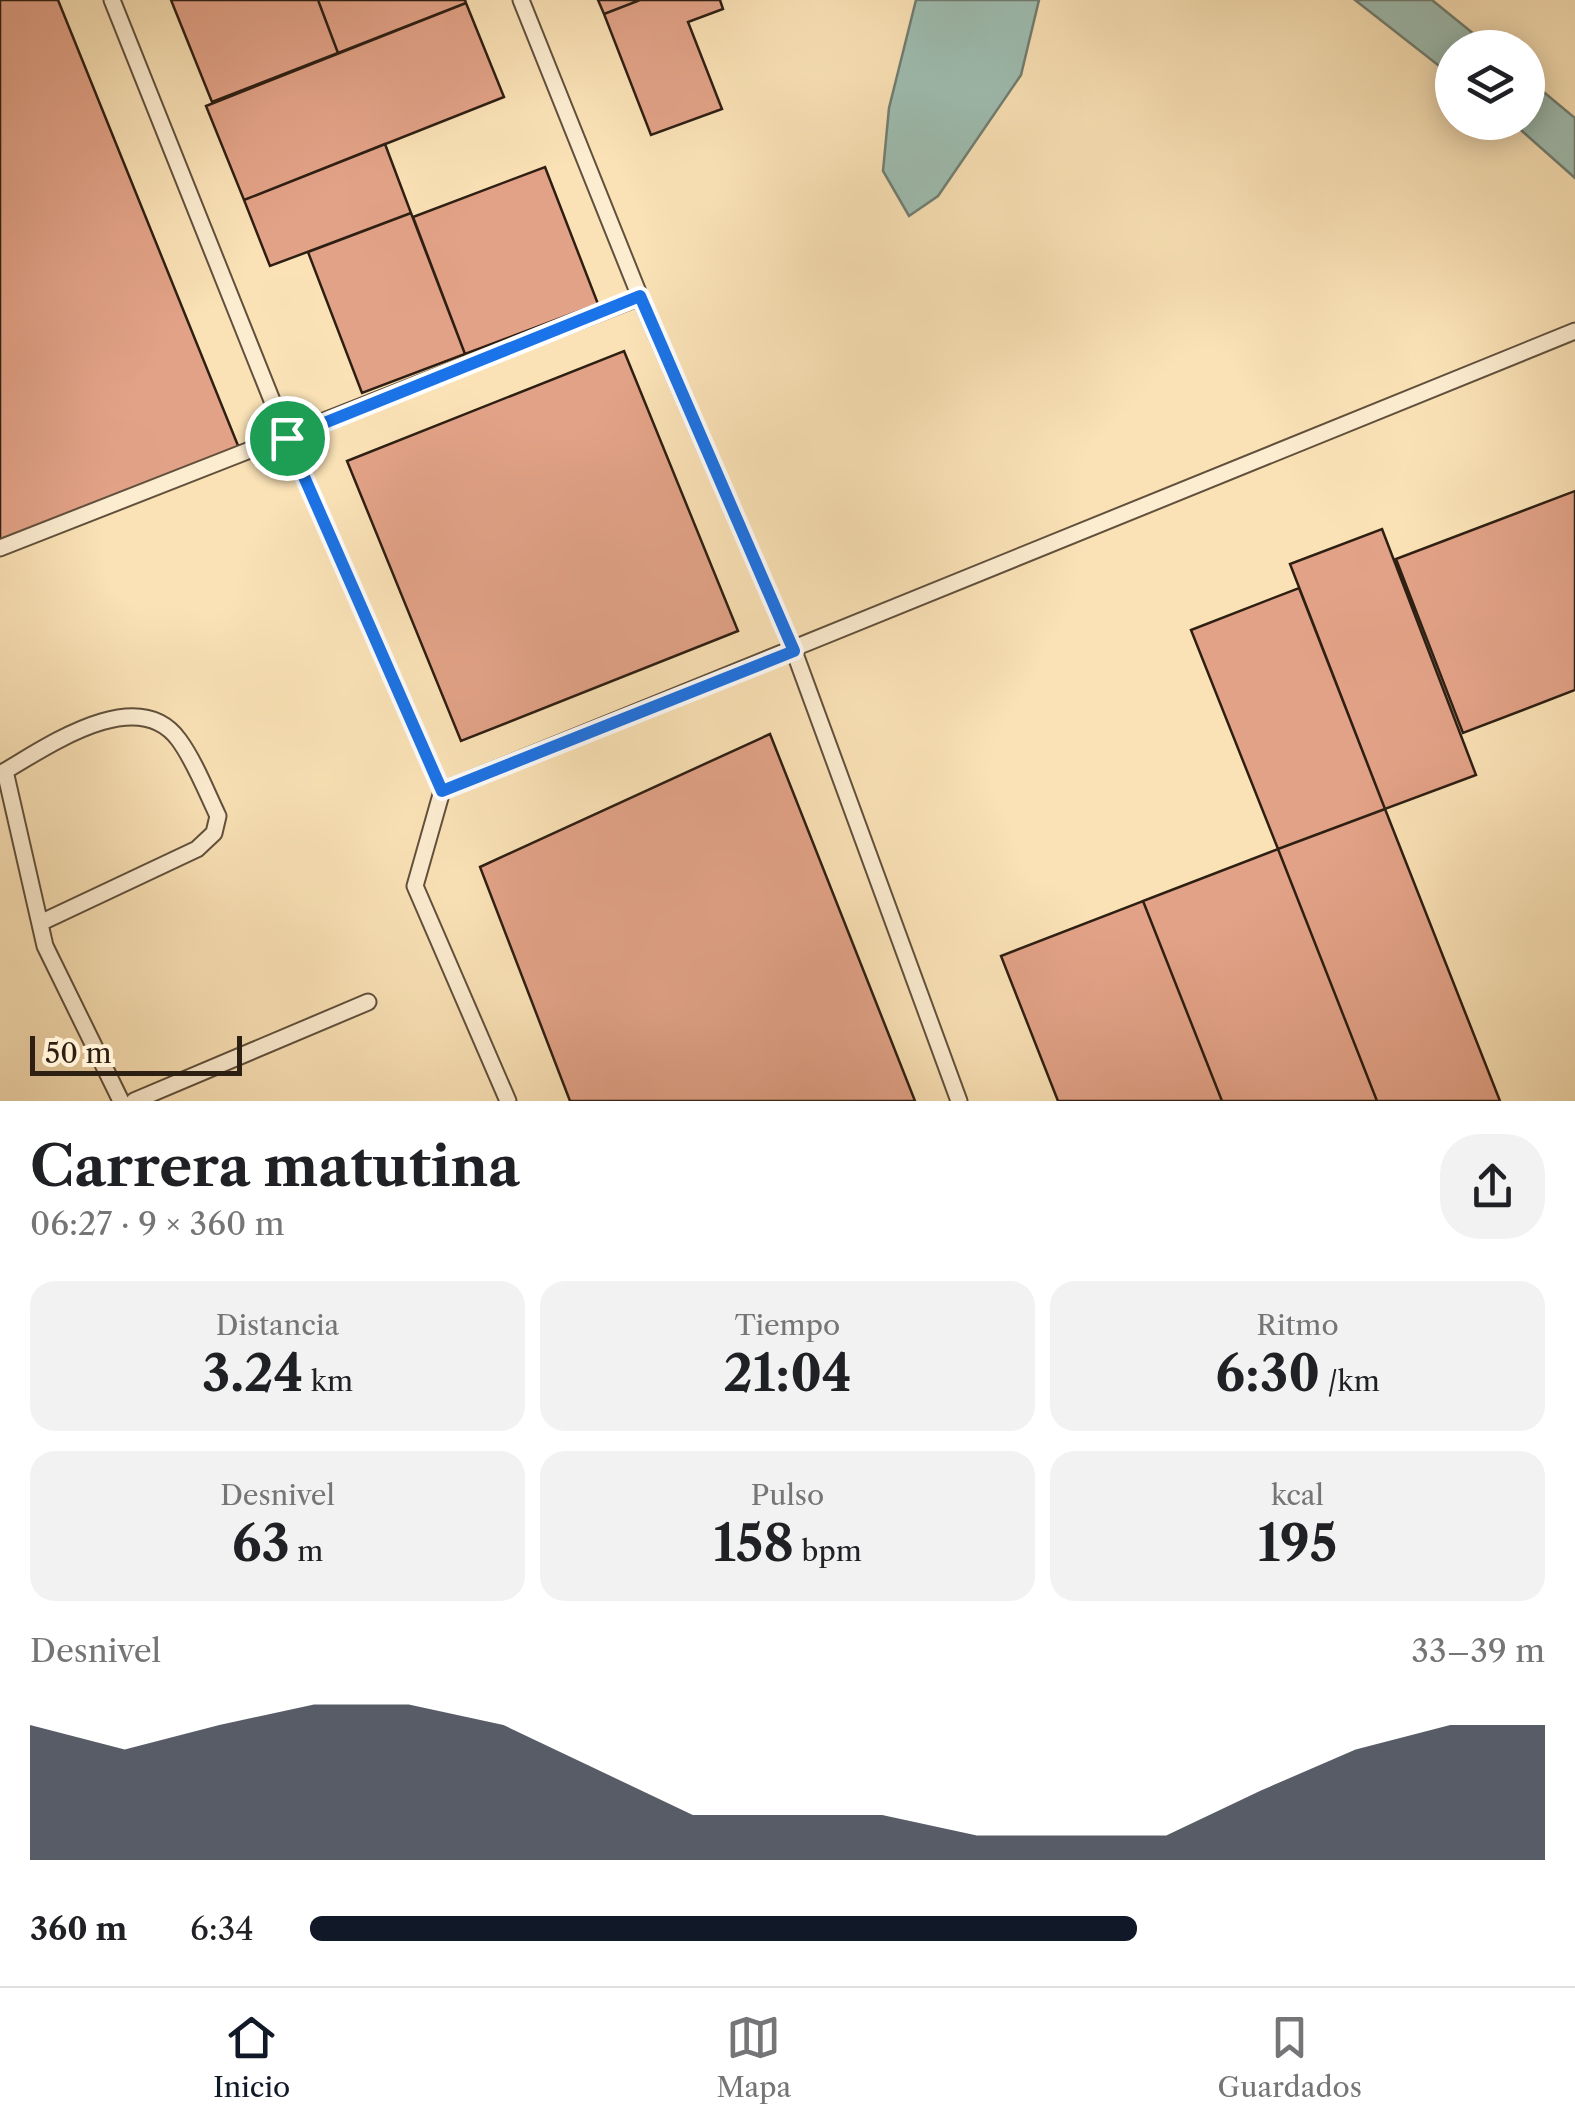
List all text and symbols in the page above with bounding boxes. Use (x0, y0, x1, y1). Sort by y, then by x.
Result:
map controls (1435, 30, 1545, 140)
button: layers (1435, 30, 1545, 140)
pin (245, 396, 330, 481)
icon: arrive (260, 411, 315, 466)
scale bar (30, 1031, 242, 1076)
text: 50 m (45, 1036, 112, 1070)
text: Carrera matutina (30, 1133, 520, 1200)
button: share (1440, 1134, 1545, 1239)
text: 06:27 · 9 × 360 m (30, 1204, 285, 1243)
text: Distancia (216, 1308, 339, 1342)
text: Tiempo (735, 1308, 840, 1342)
text: Ritmo (1256, 1308, 1339, 1342)
text: 3.24 (202, 1342, 303, 1404)
text: 21:04 (723, 1342, 852, 1404)
text: 6:30 (1215, 1342, 1320, 1404)
text: km (303, 1364, 353, 1398)
text: /km (1320, 1364, 1380, 1398)
text: Desnivel (220, 1478, 335, 1512)
text: Pulso (751, 1478, 824, 1512)
text: kcal (1271, 1478, 1324, 1512)
text: 63 (232, 1512, 290, 1574)
text: 158 (713, 1512, 794, 1574)
text: 195 (1258, 1512, 1337, 1574)
text: m (290, 1534, 323, 1568)
text: bpm (794, 1534, 862, 1568)
text: Desnivel (30, 1631, 161, 1670)
text: 33–39 m (1411, 1631, 1545, 1670)
text: 360 m (30, 1909, 128, 1948)
text: 6:34 (190, 1909, 254, 1948)
tab: Inicio (213, 2010, 290, 2104)
tab: Mapa (716, 2010, 791, 2104)
tab: Guardados (1218, 2010, 1362, 2104)

